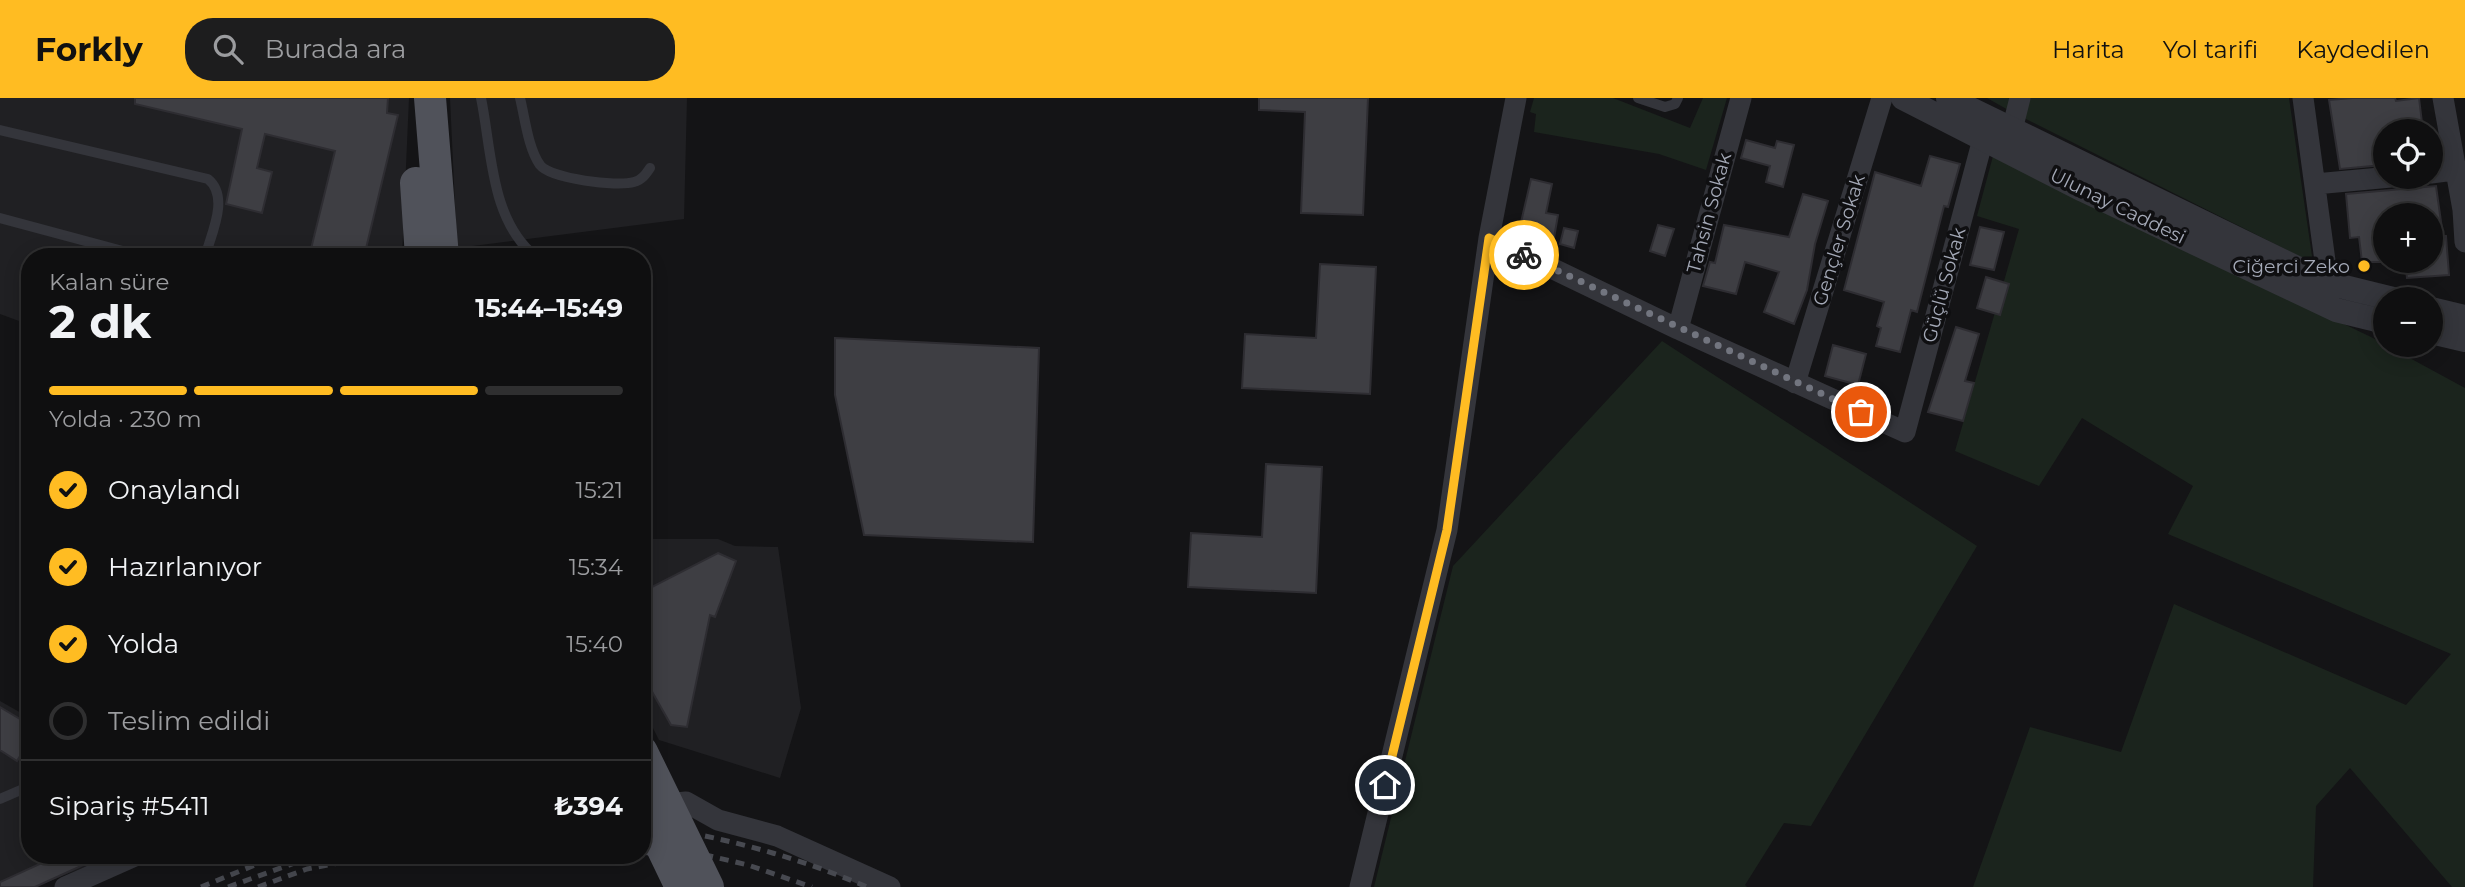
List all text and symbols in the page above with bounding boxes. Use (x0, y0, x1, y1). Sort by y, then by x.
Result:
search box (185, 18, 675, 81)
text: Forkly (35, 29, 143, 69)
icon: search (209, 30, 247, 68)
text: Burada ara (265, 33, 406, 65)
text: Harita (2052, 35, 2125, 64)
text: Yol tarifi (2163, 35, 2258, 64)
text: Kaydedilen (2296, 35, 2430, 64)
map controls (2373, 119, 2443, 357)
button: locate (2373, 119, 2443, 189)
street label: Tahsin Sokak (1682, 150, 1736, 276)
street label: Ulunay Caddesi (2046, 163, 2190, 249)
street label: Gençler Sokak (1808, 171, 1870, 308)
button: + (2373, 203, 2443, 273)
courier (1489, 220, 1559, 290)
street label: Güçlü Sokak (1918, 224, 1971, 345)
icon: bike (1505, 236, 1543, 274)
place label: Ciğerci Zeko (2232, 255, 2350, 278)
marker: Ciğerci Zeko (2356, 258, 2372, 274)
text: Kalan süre (49, 268, 169, 296)
button: − (2373, 287, 2443, 357)
text: 15:44–15:49 (475, 292, 623, 324)
text: 2 dk (49, 293, 151, 350)
pin (1831, 382, 1891, 442)
icon: bag (1842, 393, 1880, 431)
text: Yolda · 230 m (49, 405, 202, 433)
icon: check (49, 471, 87, 509)
text: Onaylandı (108, 474, 241, 506)
text: 15:21 (575, 476, 623, 504)
icon: check (49, 548, 87, 586)
text: Hazırlanıyor (108, 551, 262, 583)
text: 15:34 (569, 553, 623, 581)
icon: check (49, 625, 87, 663)
text: Yolda (108, 628, 179, 660)
text: 15:40 (566, 630, 623, 658)
text: Teslim edildi (108, 705, 270, 737)
pin (1355, 755, 1415, 815)
icon: home (1366, 766, 1404, 804)
text: Sipariş #5411 (49, 790, 210, 822)
text: ₺394 (554, 790, 623, 822)

